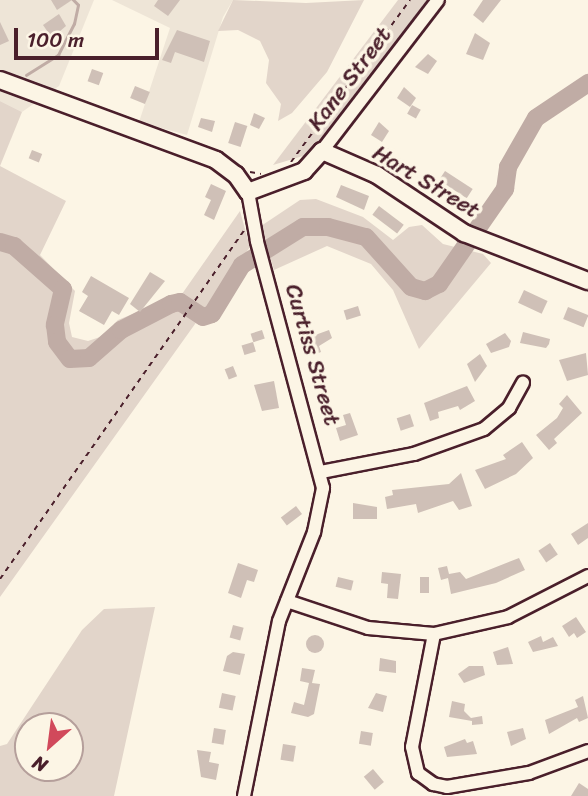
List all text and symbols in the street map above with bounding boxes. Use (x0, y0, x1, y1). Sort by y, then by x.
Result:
scale bar (18, 14, 163, 58)
text: 100 m (27, 21, 84, 59)
street label: Kane Street (302, 22, 398, 136)
street label: Hart Street (367, 139, 485, 225)
street label: Curtiss Street (279, 281, 345, 429)
north arrow (14, 712, 84, 782)
text: N (26, 747, 53, 782)

